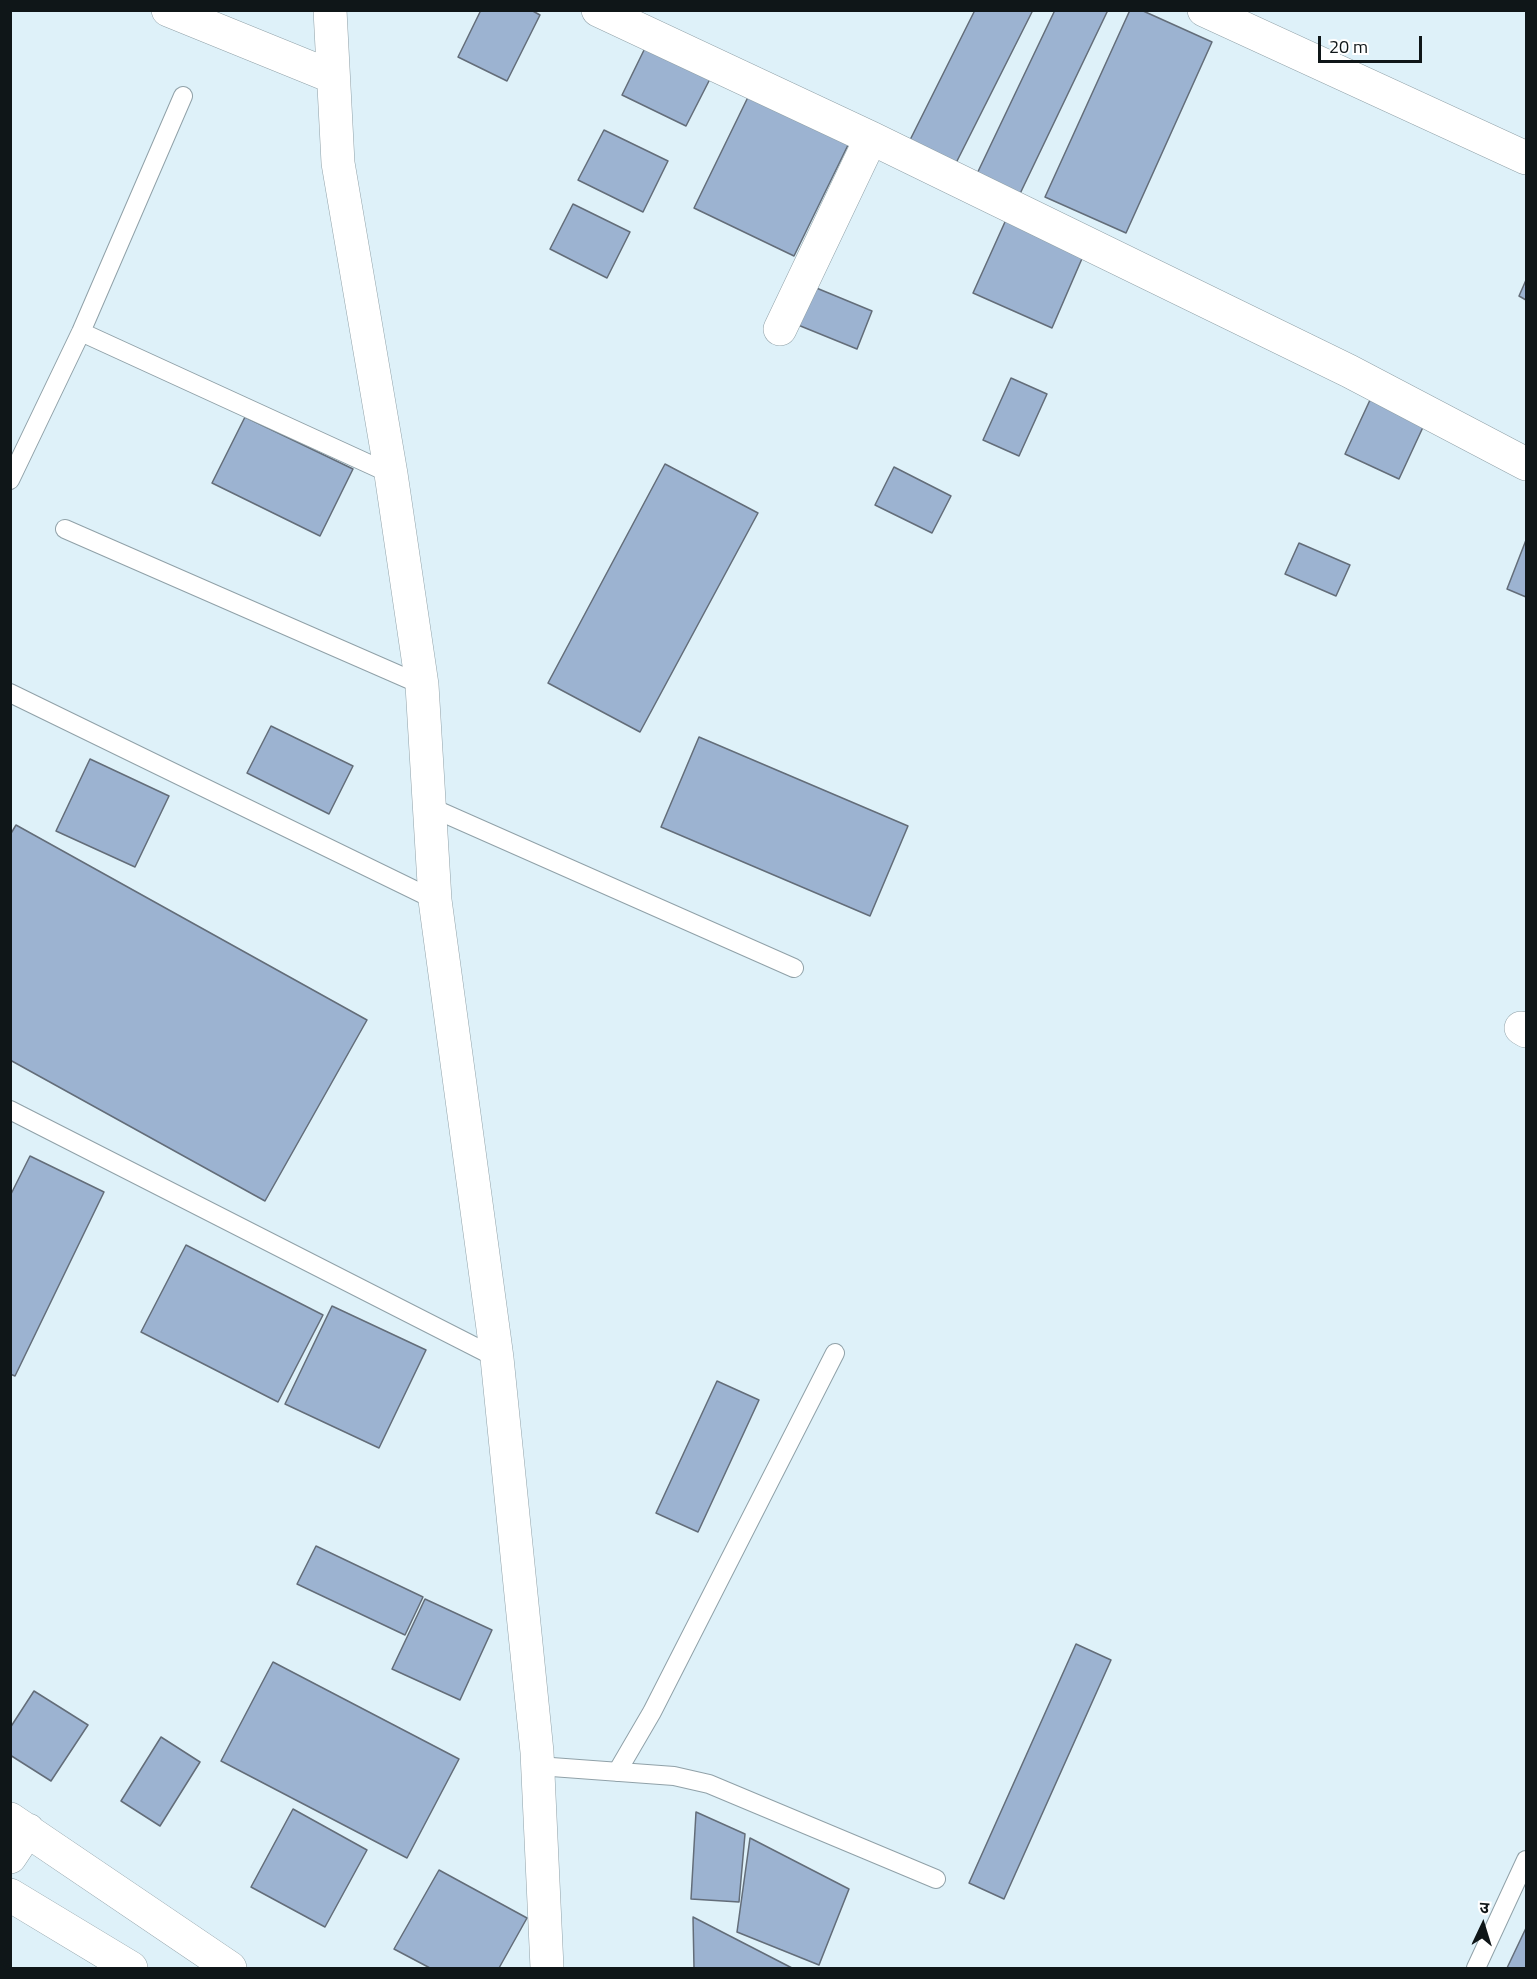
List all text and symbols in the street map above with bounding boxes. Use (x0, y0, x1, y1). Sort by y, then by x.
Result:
scale bar (1321, 24, 1424, 62)
text: 20 m (1329, 33, 1368, 60)
north arrow (1453, 1895, 1513, 1955)
text: उ (1479, 1895, 1490, 1919)

